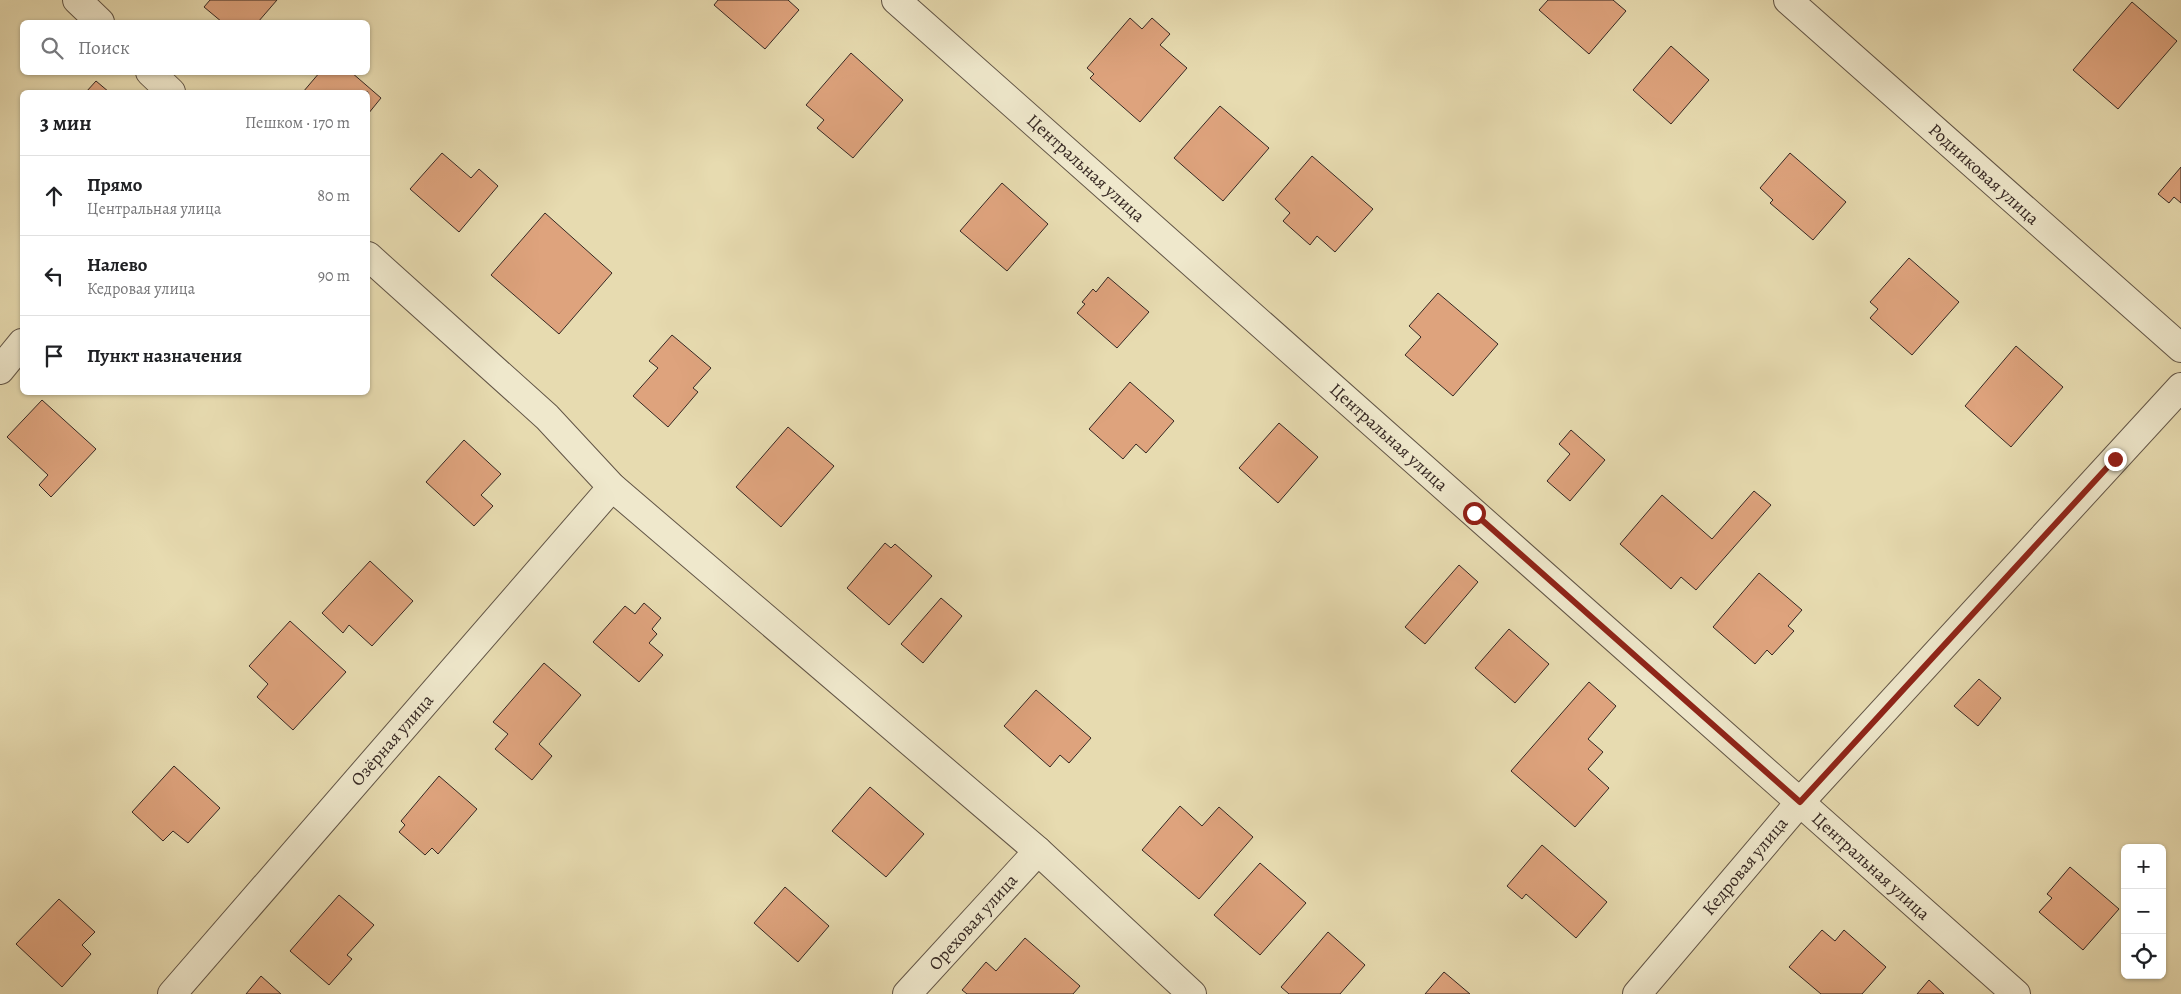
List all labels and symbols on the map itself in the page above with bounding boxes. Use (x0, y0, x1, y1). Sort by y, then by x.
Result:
street label: Центральная улица (1022, 109, 1151, 228)
street label: Родниковая улица (1923, 118, 2045, 231)
street label: Центральная улица (1325, 378, 1454, 497)
route end (2104, 448, 2127, 471)
route start (1463, 502, 1486, 525)
street label: Озёрная улица (345, 688, 439, 791)
street label: Центральная улица (1807, 807, 1936, 926)
street label: Кедровая улица (1697, 811, 1794, 920)
street label: Ореховая улица (923, 868, 1023, 976)

